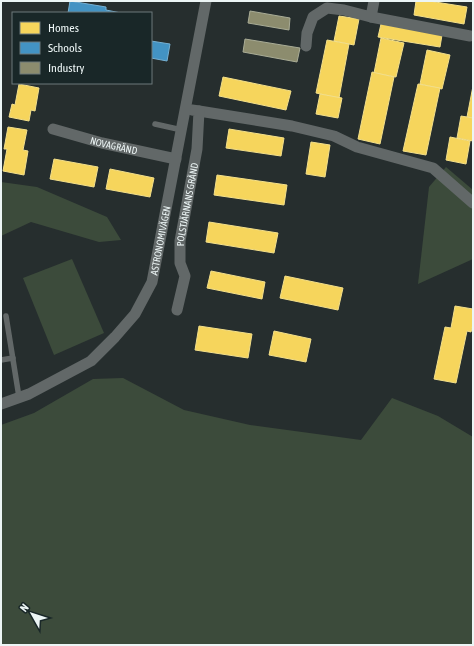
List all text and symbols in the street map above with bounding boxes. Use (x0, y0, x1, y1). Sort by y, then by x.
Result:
legend (12, 12, 152, 84)
text: Homes (48, 21, 79, 35)
text: Schools (48, 41, 82, 55)
text: Industry (48, 61, 85, 75)
street label: NOVAGRÄND (89, 134, 139, 156)
street label: POLSTJÄRNANS GRÄND (175, 161, 200, 246)
street label: ASTRONOMIVÄGEN (148, 205, 172, 276)
north arrow (12, 594, 52, 634)
text: N (18, 601, 31, 614)

